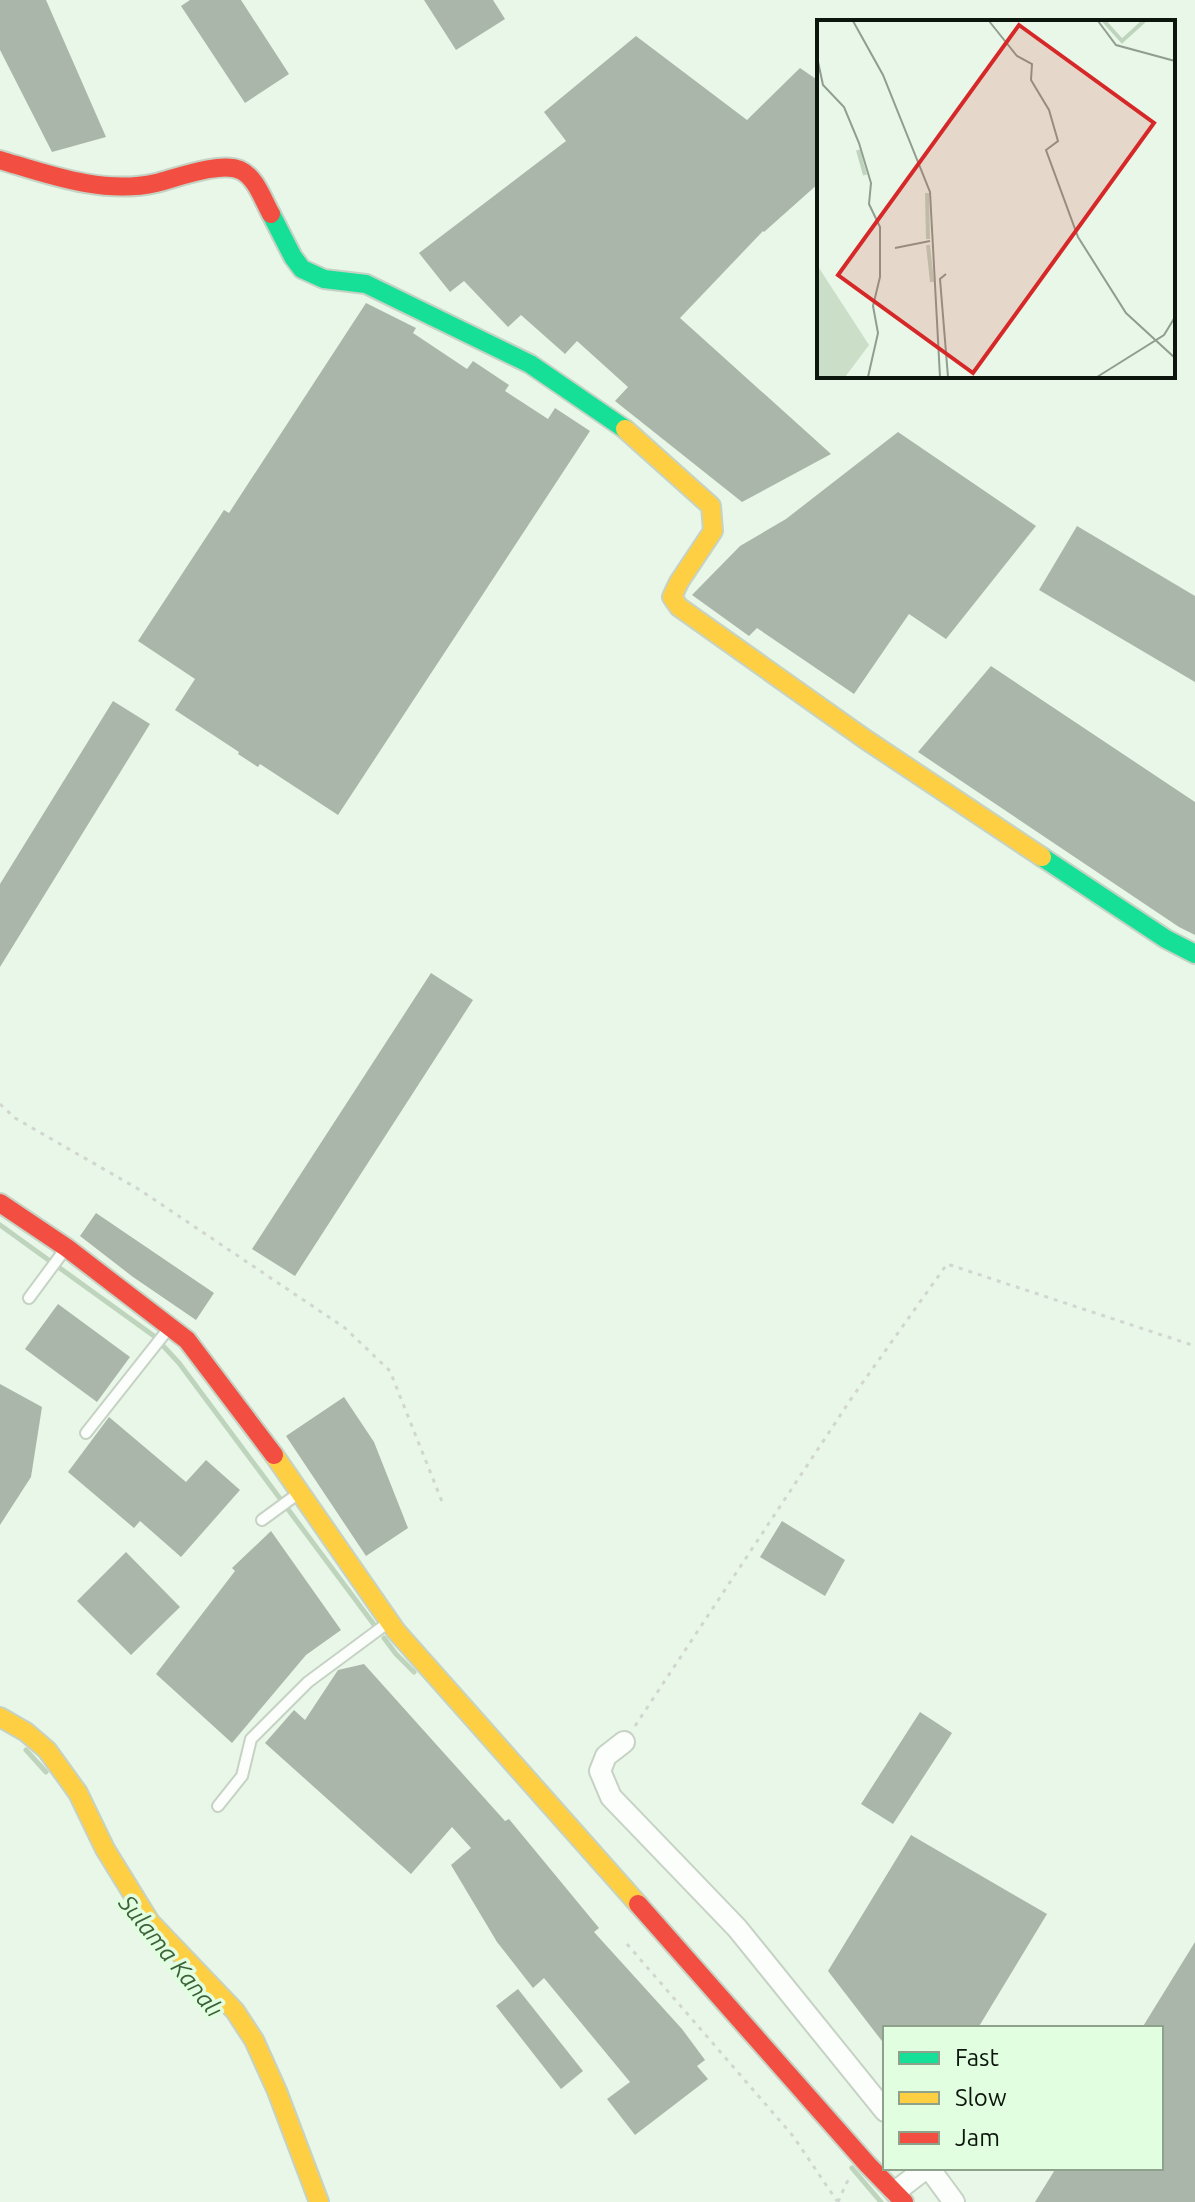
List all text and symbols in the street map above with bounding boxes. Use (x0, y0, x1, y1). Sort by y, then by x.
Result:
inset map (817, 20, 1175, 378)
water label: Sulama Kanalı (113, 1889, 228, 2022)
legend (883, 2026, 1163, 2170)
text: Fast (955, 2044, 999, 2071)
text: Slow (955, 2084, 1007, 2111)
text: Jam (955, 2124, 1000, 2151)

